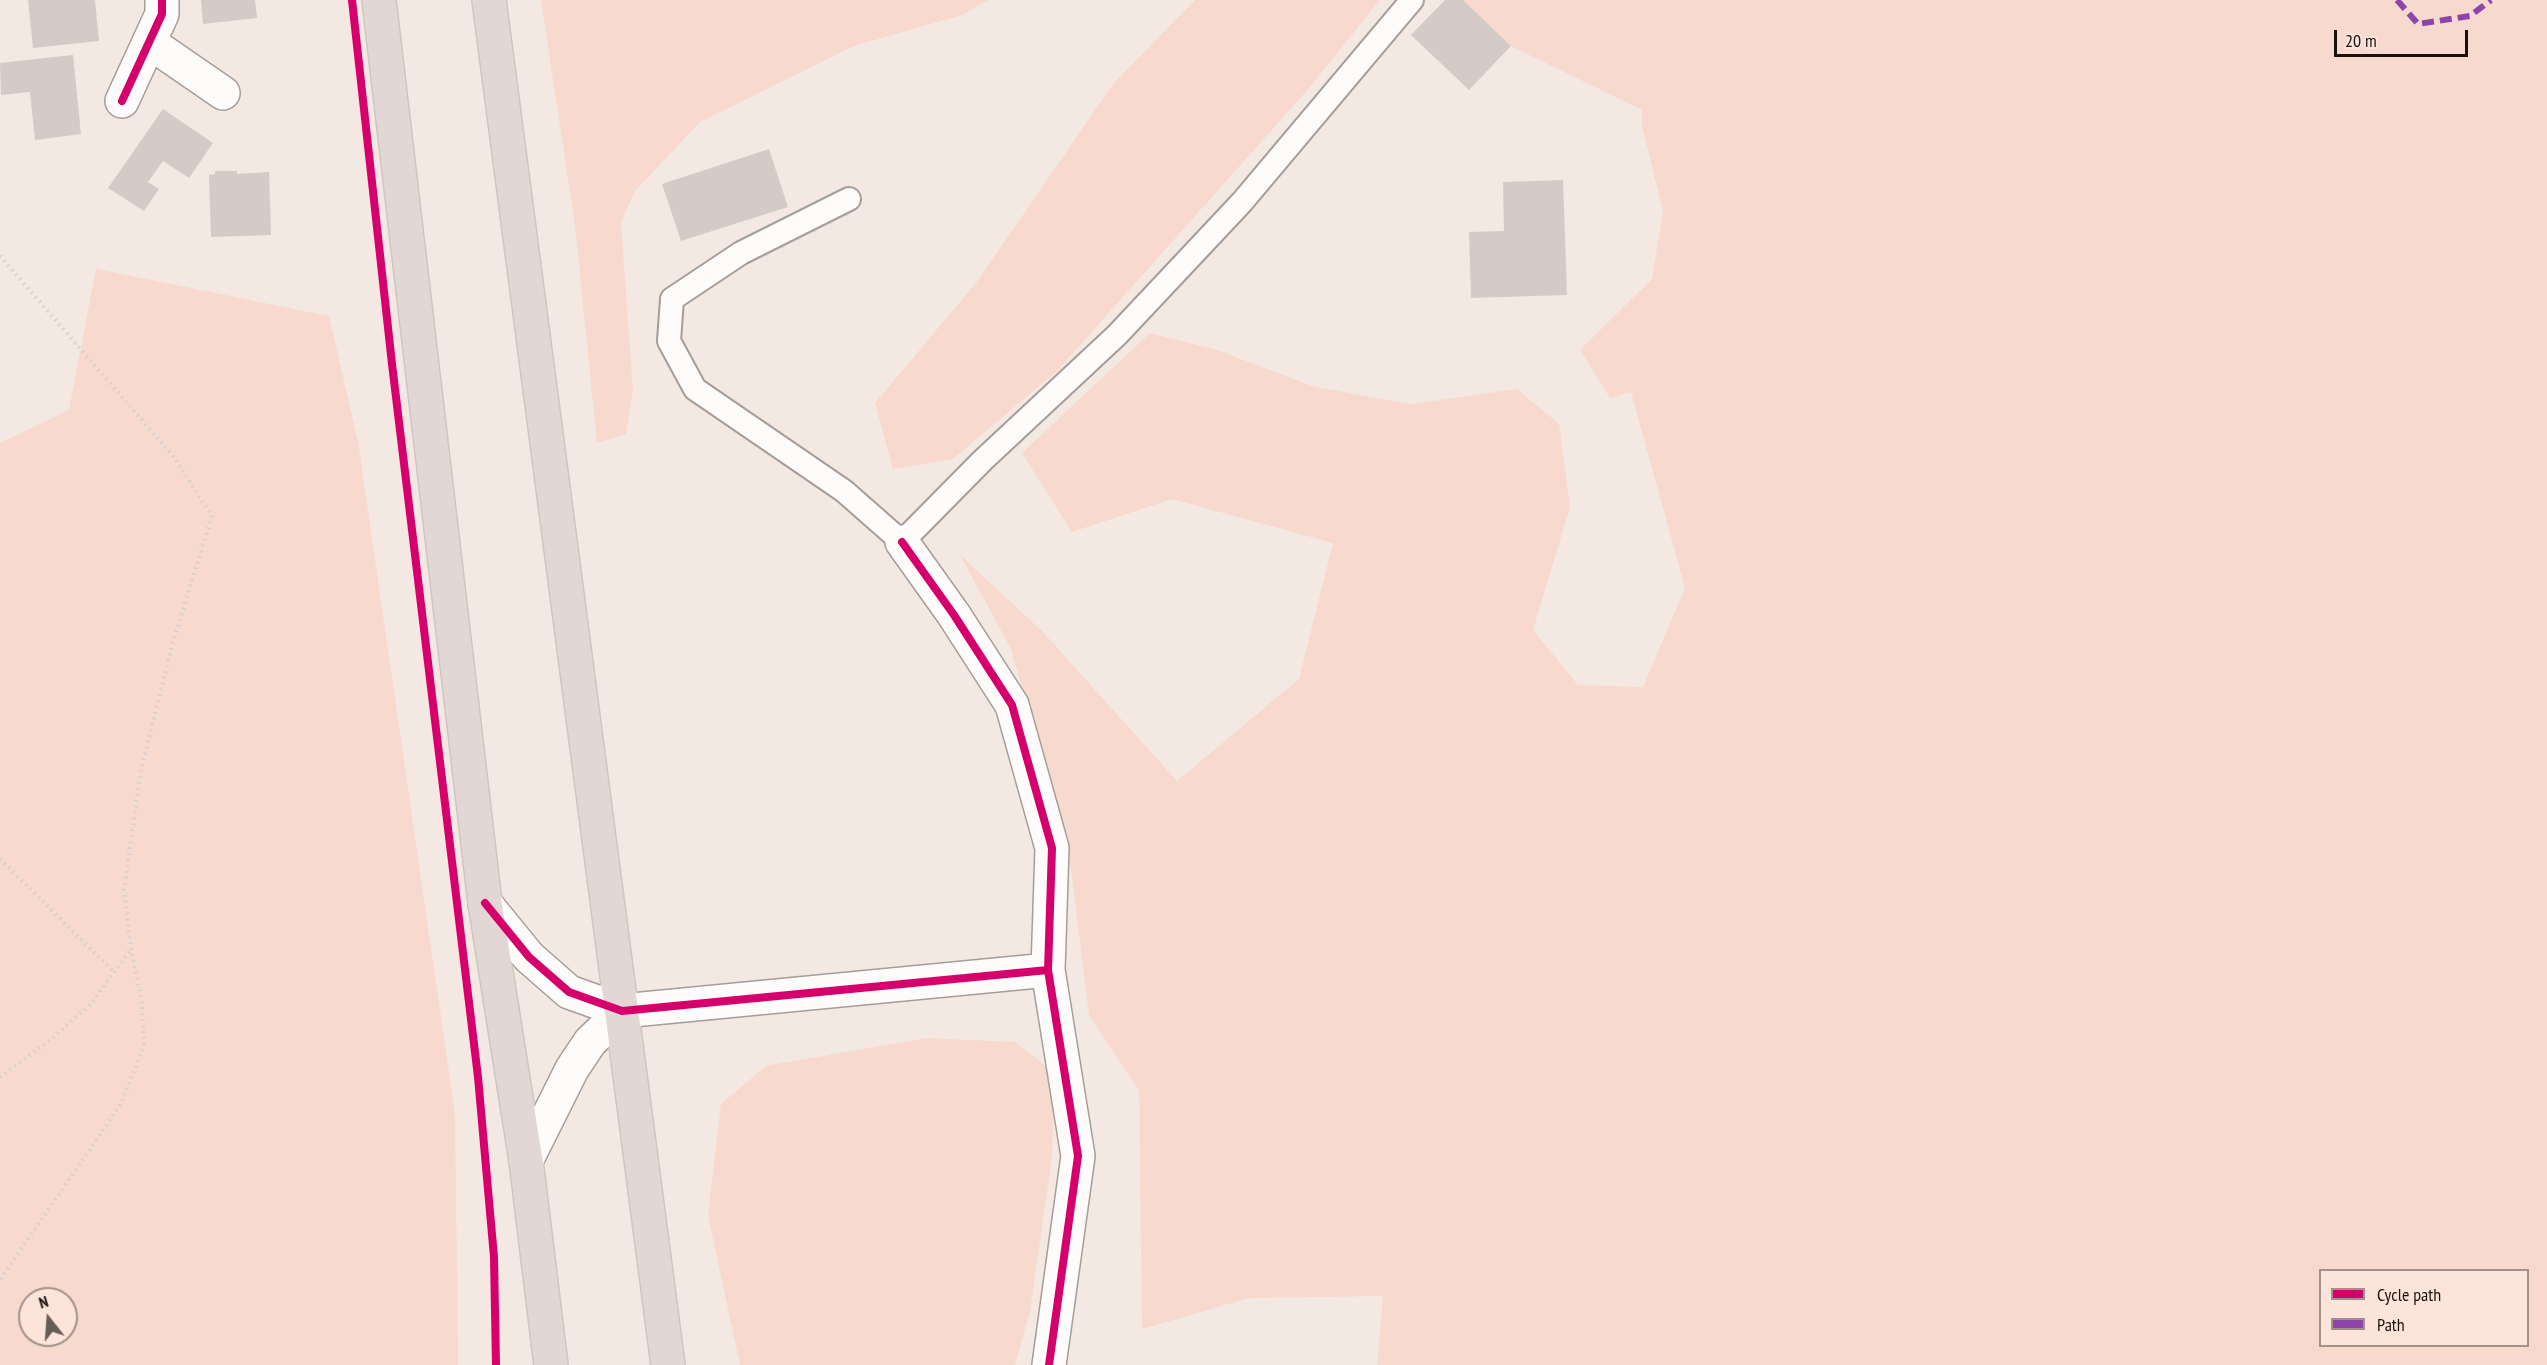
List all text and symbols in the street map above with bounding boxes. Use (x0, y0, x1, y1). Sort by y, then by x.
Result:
scale bar (2337, 18, 2470, 56)
text: 20 m (2345, 29, 2377, 52)
legend (2319, 1269, 2529, 1347)
text: Cycle path (2377, 1283, 2441, 1306)
north arrow (18, 1287, 78, 1347)
text: N (36, 1291, 50, 1313)
text: Path (2377, 1313, 2405, 1336)

